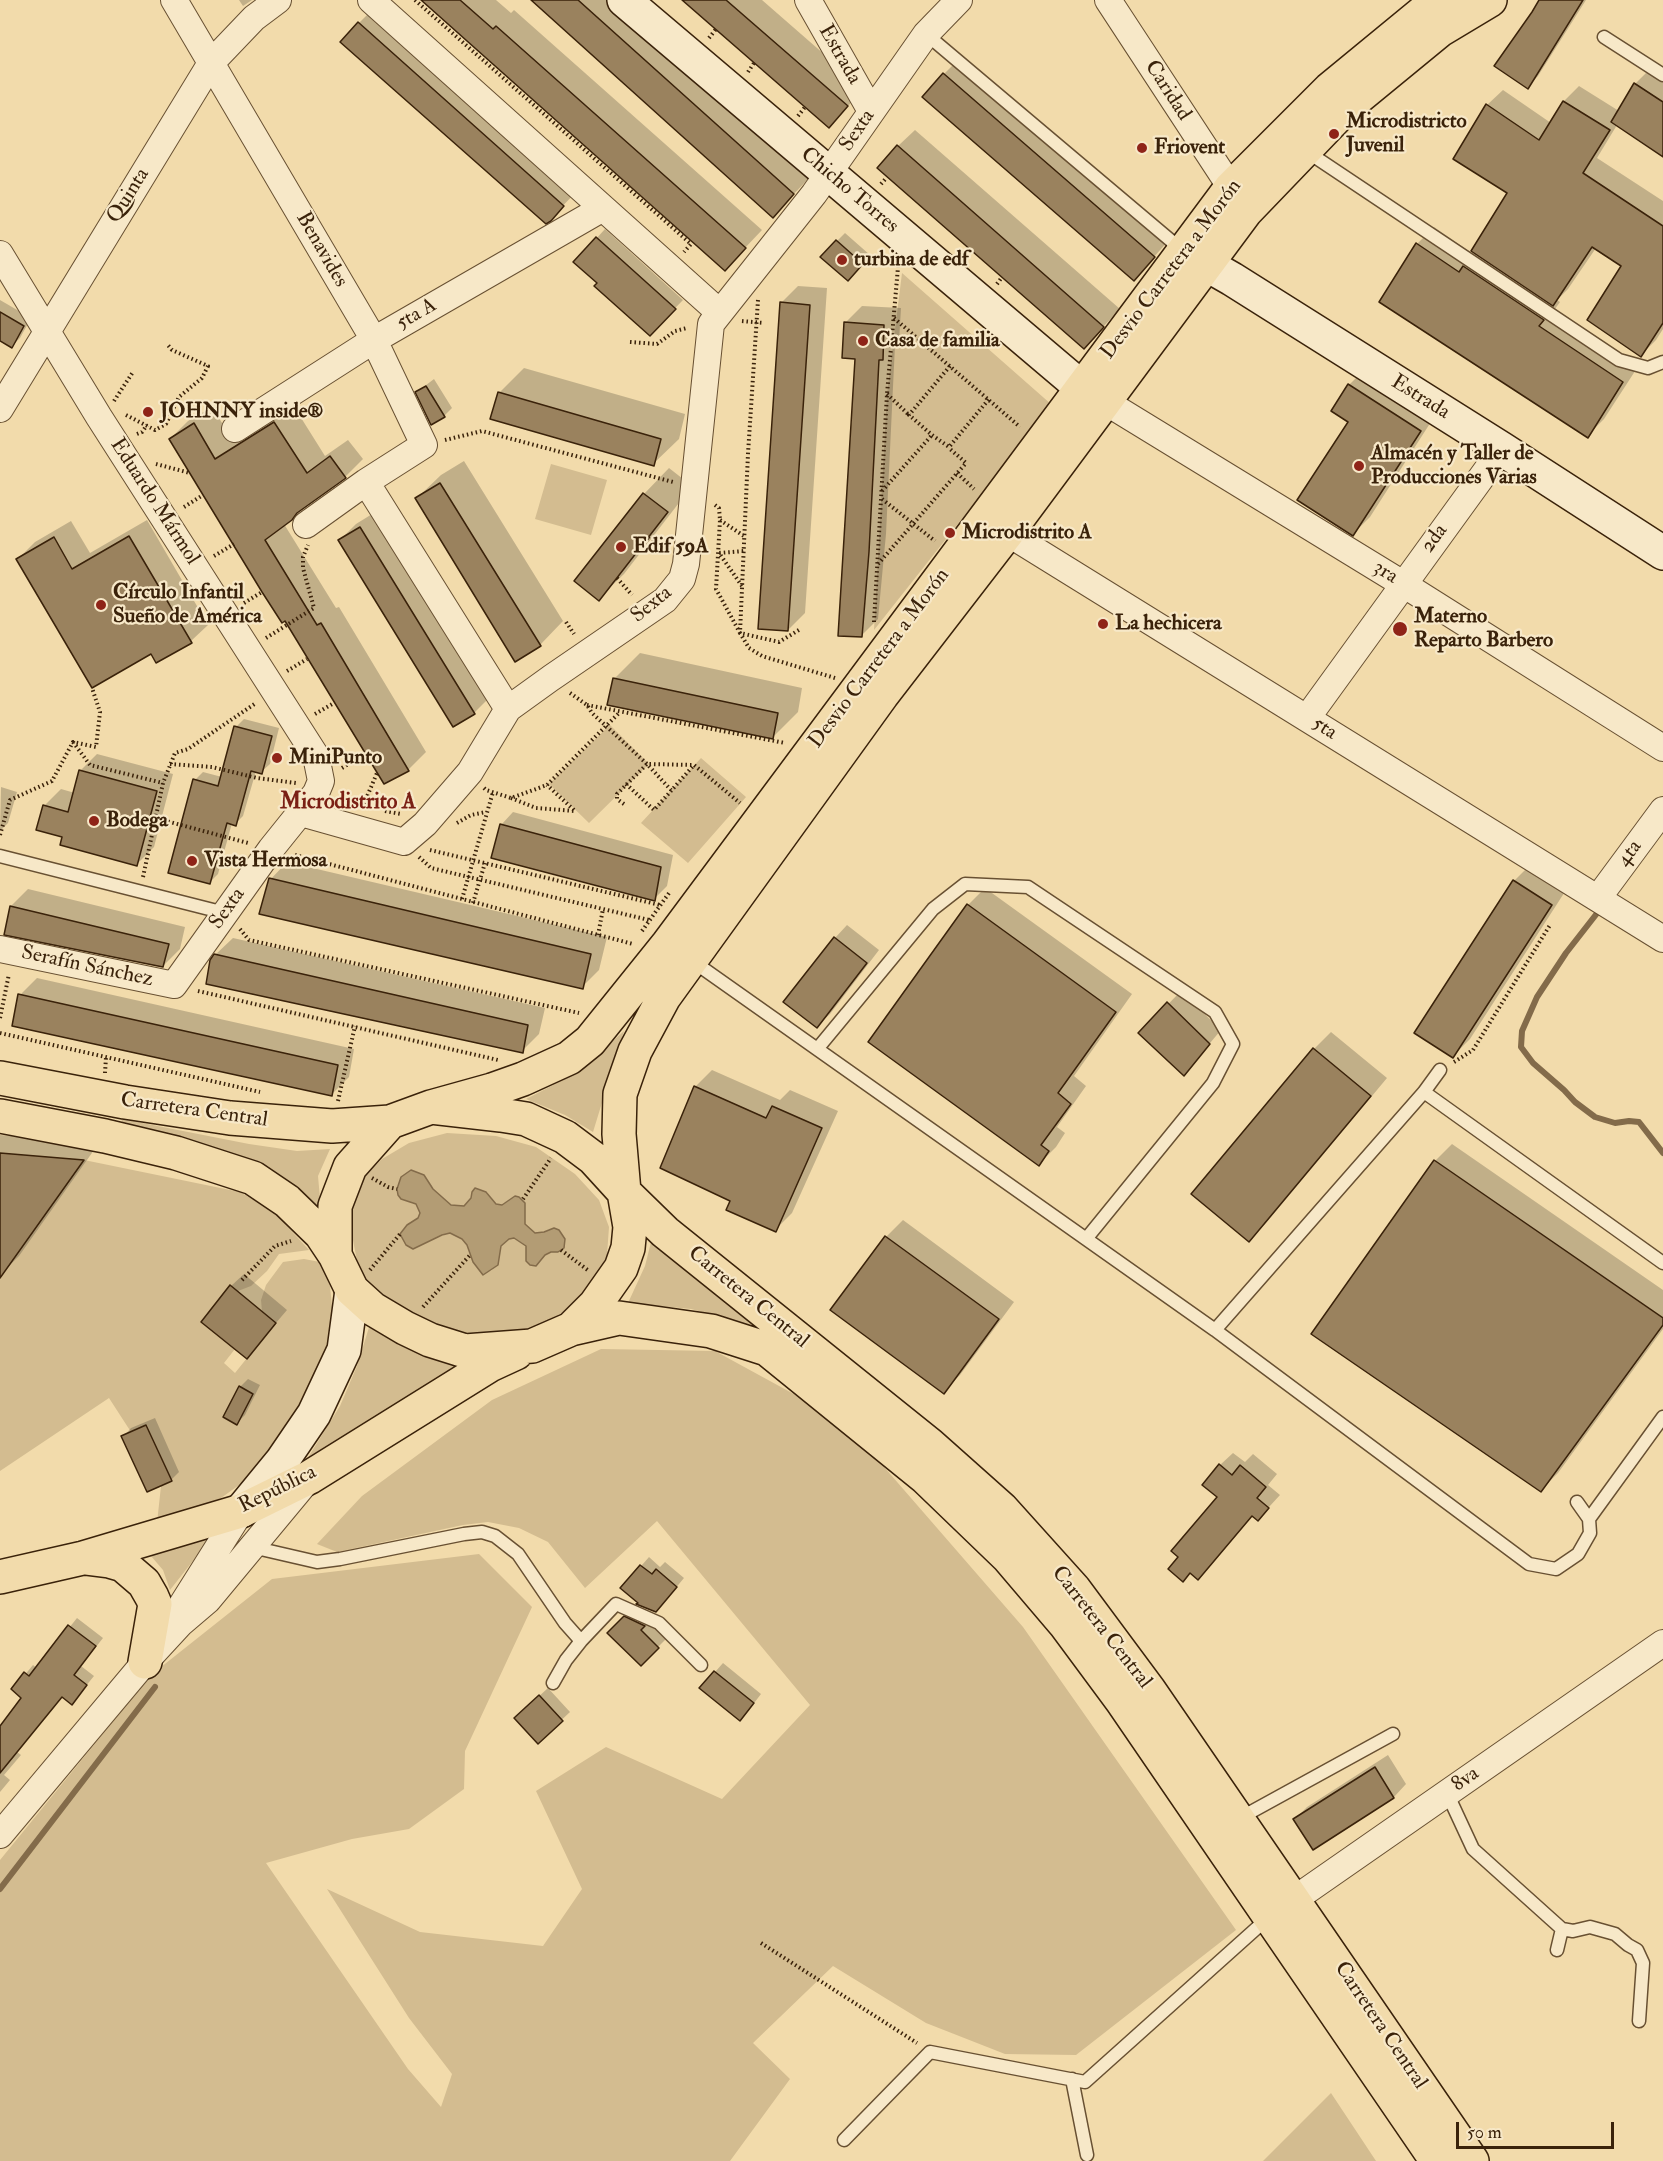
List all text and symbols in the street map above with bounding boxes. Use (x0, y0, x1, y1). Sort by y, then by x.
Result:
street label: Estrada (812, 21, 866, 89)
street label: Caridad (1138, 56, 1196, 126)
street label: Sexta (835, 105, 881, 157)
place label: Microdistricto Juvenil (1346, 109, 1467, 159)
marker: Microdistricto Juvenil (1327, 127, 1341, 141)
place label: Friovent (1154, 135, 1225, 161)
marker: Friovent (1135, 141, 1149, 155)
street label: Chicho Torres (795, 143, 903, 239)
street label: Quinta (102, 164, 156, 228)
street label: Desvio Carretera a Morón (1096, 175, 1248, 365)
street label: Benavides (289, 208, 353, 292)
place label: turbina de edf (854, 247, 969, 273)
marker: turbina de edf (835, 253, 849, 267)
street label: 5ta A (392, 293, 442, 337)
place label: Casa de familia (875, 328, 1000, 354)
marker: Casa de familia (856, 334, 870, 348)
street label: Estrada (1386, 370, 1454, 426)
place label: JOHNNY inside® (160, 399, 323, 425)
marker: JOHNNY inside® (141, 405, 155, 419)
street label: Eduardo Mármol (104, 434, 204, 570)
place label: Almacén y Taller de Producciones Varias (1371, 441, 1537, 491)
marker: Almacén y Taller de Producciones Varias (1352, 459, 1366, 473)
place label: Microdistrito A (962, 520, 1092, 546)
street label: 2da (1416, 520, 1454, 558)
marker: Microdistrito A (943, 526, 957, 540)
place label: Edif 59A (633, 534, 709, 560)
marker: Edif 59A (614, 540, 628, 554)
street label: 3ra (1368, 556, 1402, 590)
street label: Desvio Carretera a Morón (804, 564, 956, 754)
place label: Círculo Infantil Sueño de América (113, 580, 262, 630)
street label: Sexta (626, 581, 678, 629)
marker: Círculo Infantil Sueño de América (94, 598, 108, 612)
place label: Materno Reparto Barbero (1414, 604, 1553, 654)
place label: La hechicera (1115, 611, 1222, 637)
marker: La hechicera (1096, 617, 1110, 631)
marker: Materno Reparto Barbero (1391, 620, 1409, 638)
street label: 5ta (1307, 712, 1341, 746)
place label: MiniPunto (289, 745, 382, 771)
marker: MiniPunto (270, 751, 284, 765)
district label: Microdistrito A (280, 790, 416, 816)
place label: Bodega (106, 808, 168, 834)
marker: Bodega (87, 814, 101, 828)
street label: 4ta (1612, 836, 1648, 872)
place label: Vista Hermosa (204, 848, 327, 874)
marker: Vista Hermosa (185, 854, 199, 868)
street label: Sexta (205, 883, 251, 935)
street label: Serafín Sánchez (19, 941, 155, 993)
street label: Carretera Central (119, 1088, 269, 1134)
street label: Carretera Central (682, 1242, 814, 1354)
street label: República (235, 1460, 321, 1520)
street label: Carretera Central (1045, 1562, 1157, 1694)
street label: 8va (1448, 1762, 1484, 1798)
street label: Carretera Central (1328, 1957, 1432, 2095)
scale bar (1459, 2110, 1616, 2148)
text: 50 m (1467, 2121, 1502, 2144)

